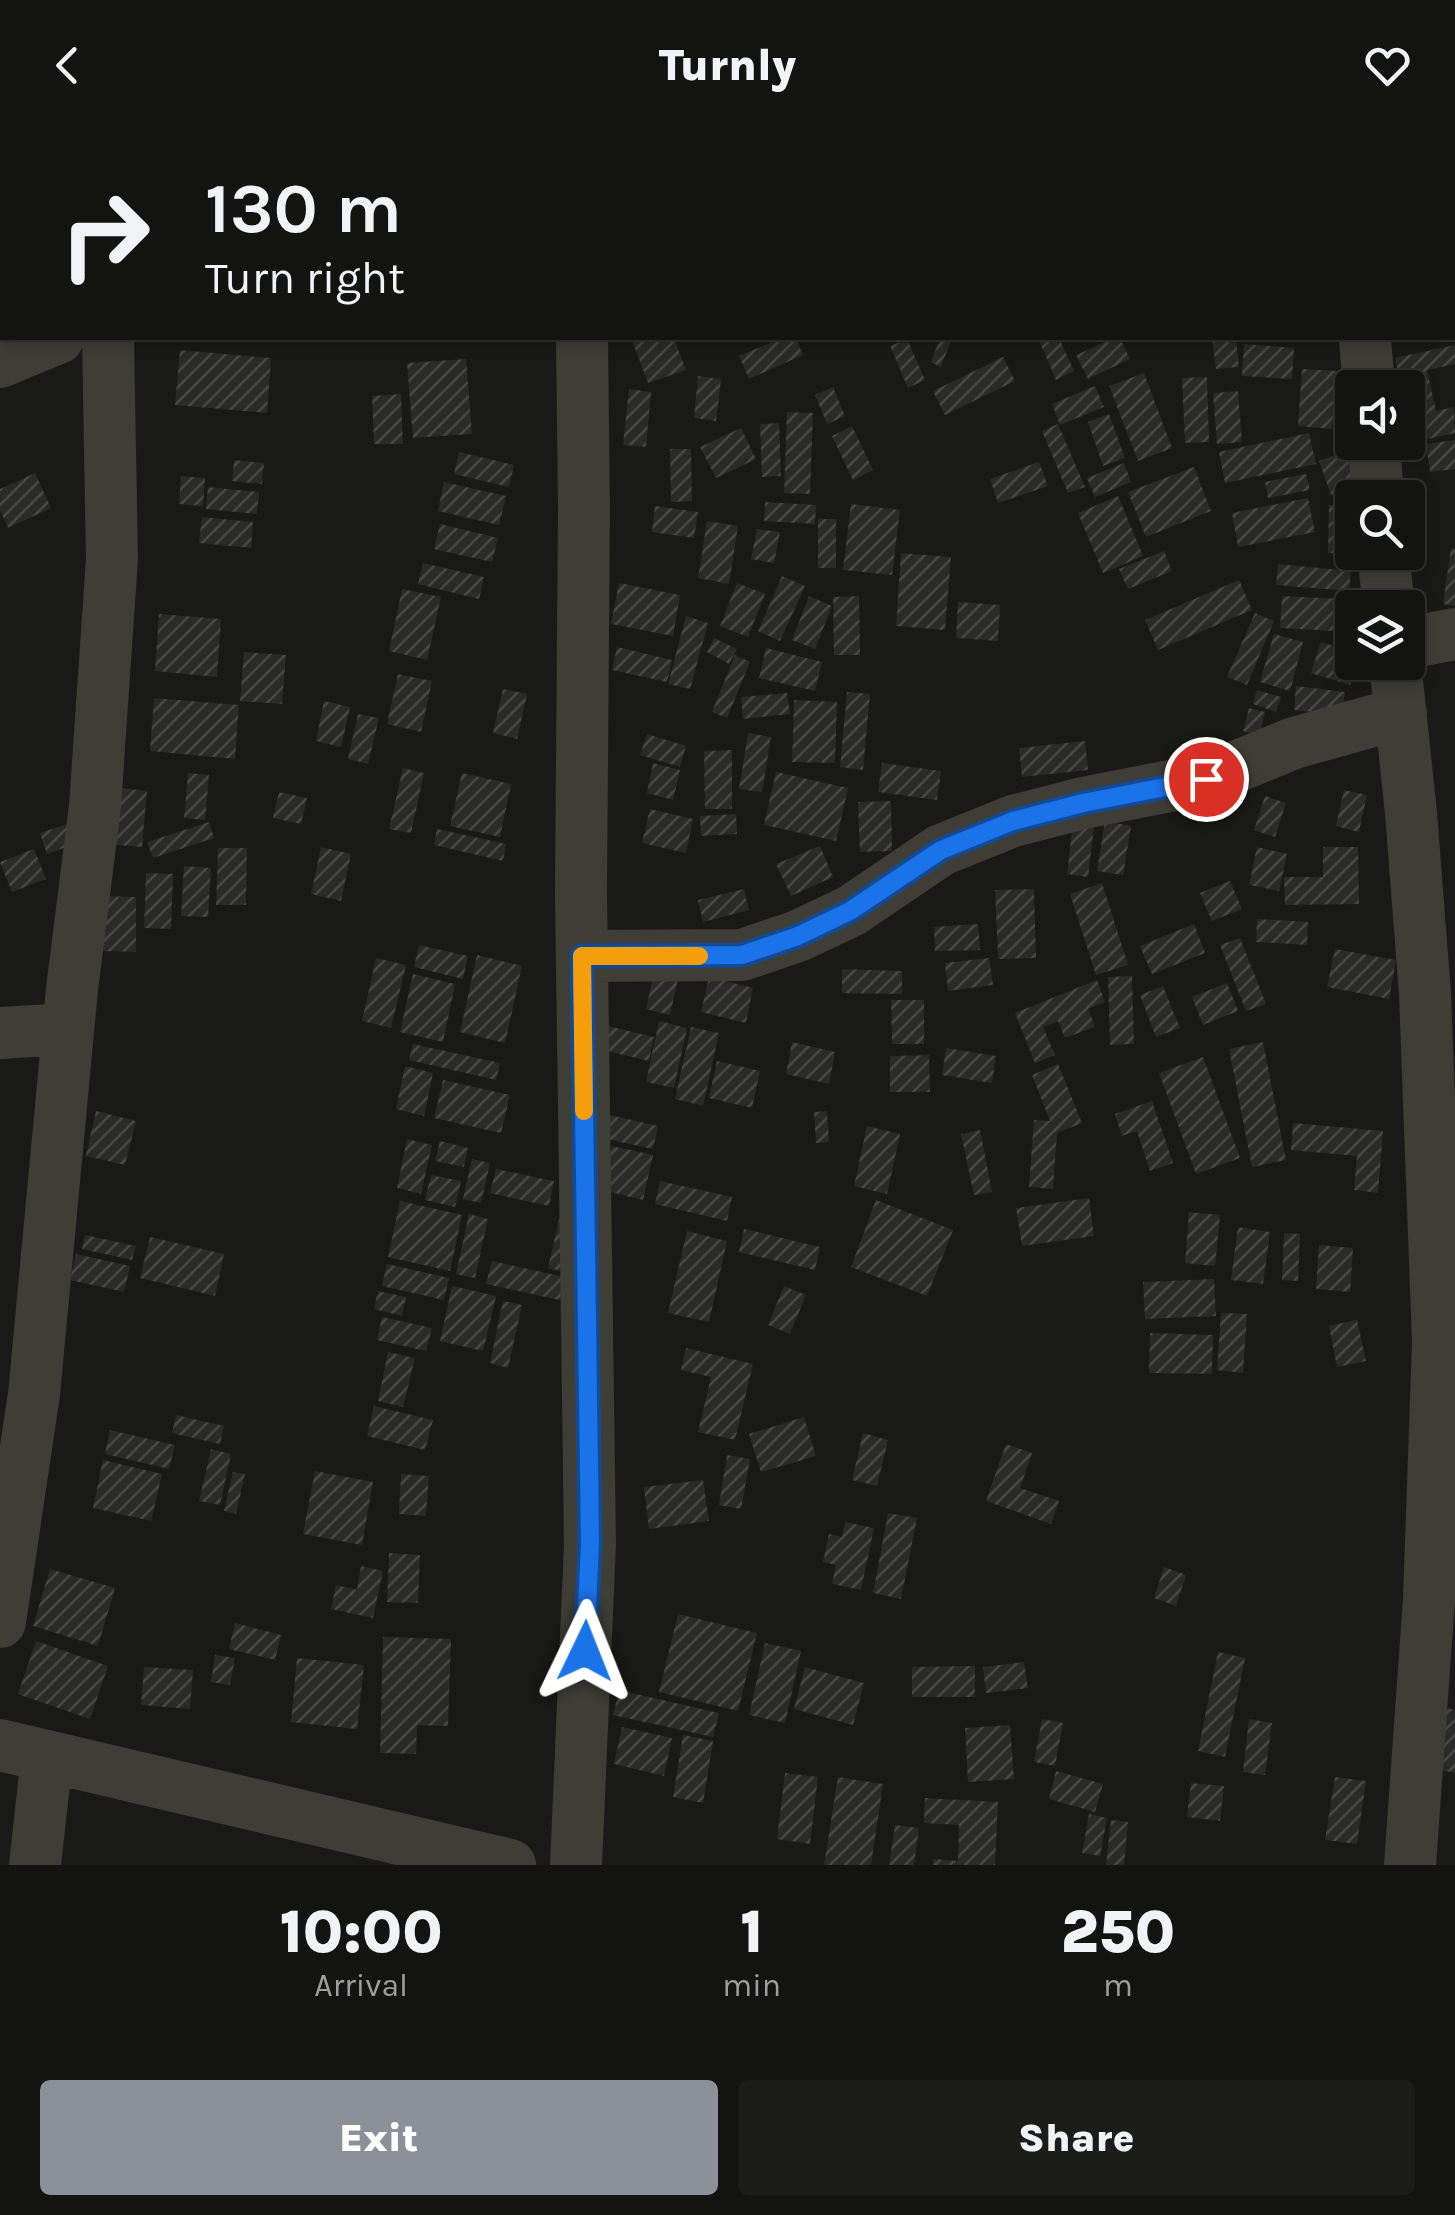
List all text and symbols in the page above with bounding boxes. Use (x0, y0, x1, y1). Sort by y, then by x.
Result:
icon: back (40, 38, 95, 93)
icon: heart (1360, 38, 1415, 93)
text: Turnly (659, 39, 796, 91)
text: 130 m (205, 168, 402, 250)
icon: right (40, 170, 170, 300)
text: Turn right (205, 252, 405, 304)
map controls (1335, 370, 1425, 680)
button: sound (1335, 370, 1425, 460)
button: search (1335, 480, 1425, 570)
button: layers (1335, 590, 1425, 680)
pin (1164, 737, 1249, 822)
icon: arrive (1179, 752, 1234, 807)
position arrow (533, 1599, 637, 1703)
text: 10:00 (280, 1897, 443, 1967)
text: 1 (740, 1897, 763, 1967)
text: 250 (1061, 1897, 1175, 1967)
text: Arrival (314, 1967, 408, 2004)
text: min (722, 1967, 781, 2004)
text: m (1103, 1967, 1133, 2004)
button: Exit (40, 2080, 718, 2195)
button: Share (738, 2080, 1415, 2195)

